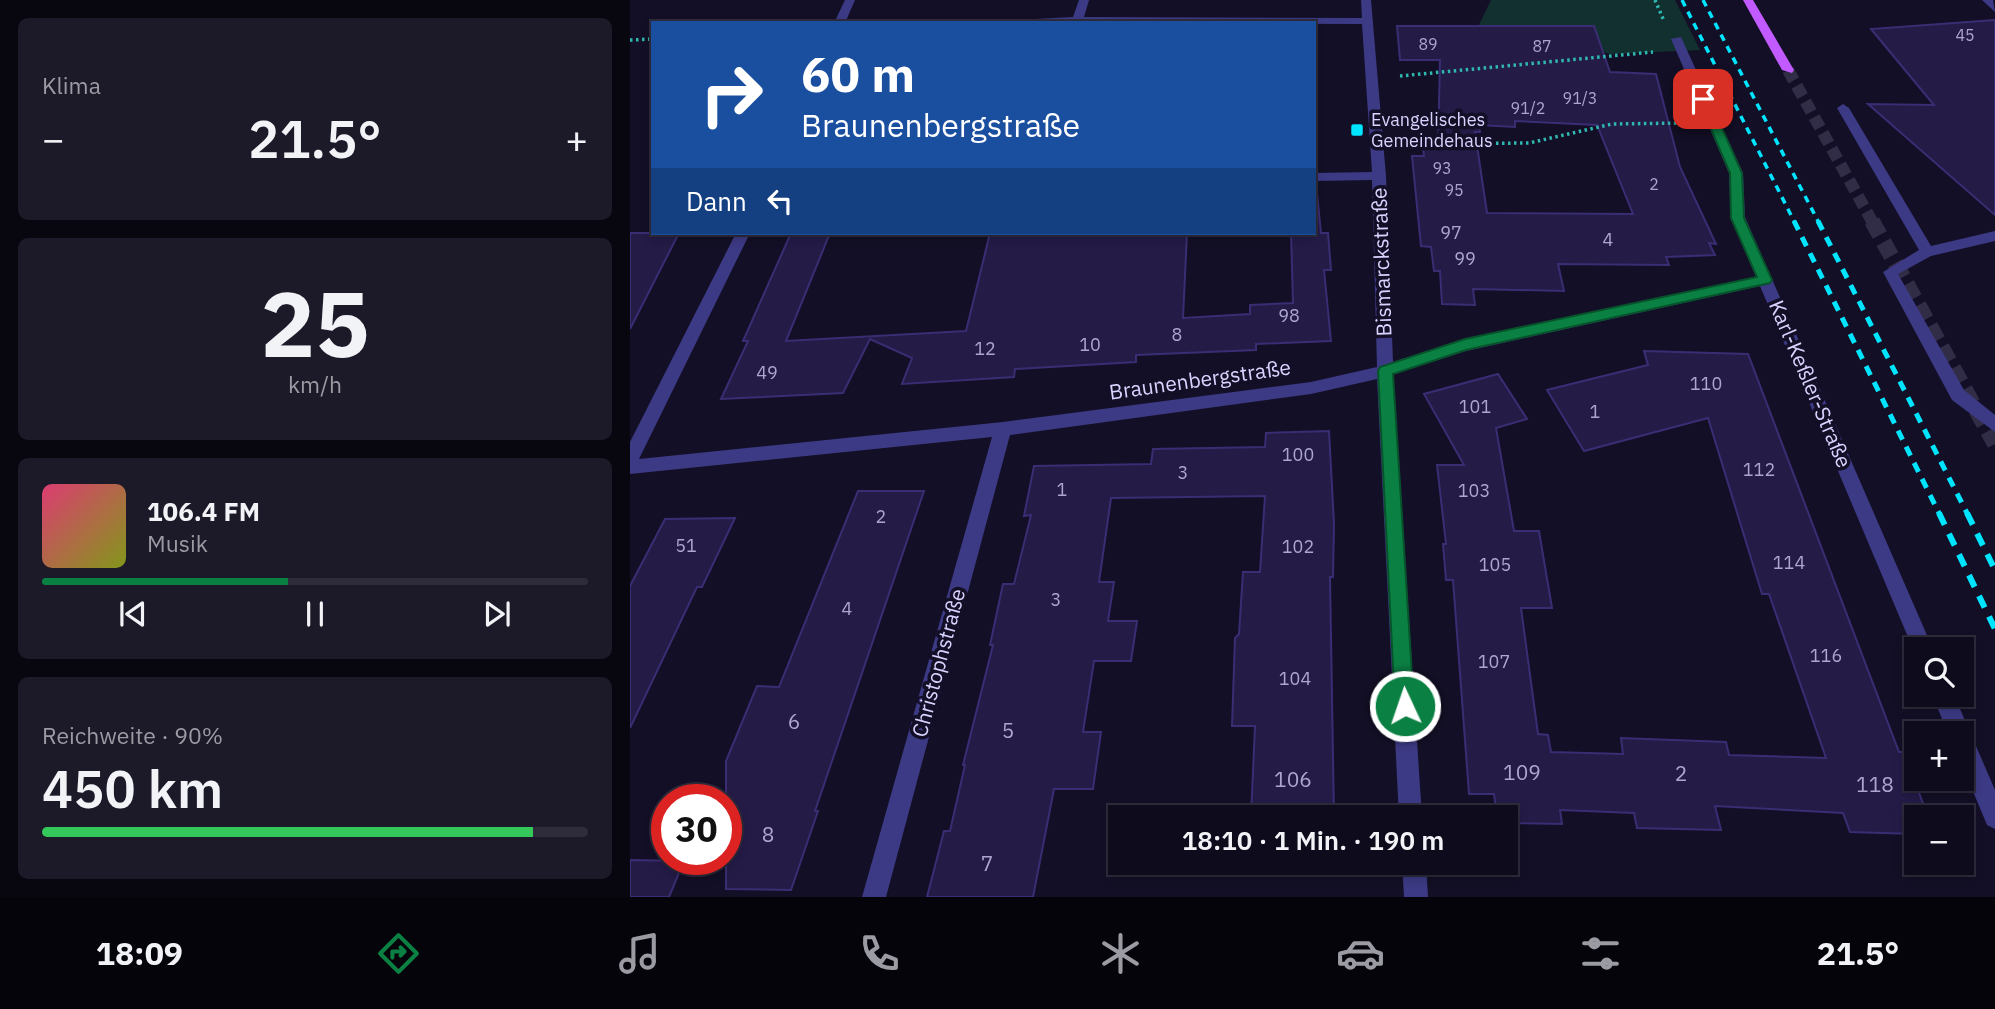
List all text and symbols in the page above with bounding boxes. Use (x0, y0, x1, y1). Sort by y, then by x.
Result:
house number: 45 (1955, 25, 1975, 45)
house number: 89 (1418, 34, 1438, 54)
house number: 87 (1532, 36, 1552, 56)
text: 60 m (801, 42, 915, 105)
icon: right (686, 49, 777, 140)
pin (1673, 69, 1733, 129)
text: Klima (42, 70, 101, 100)
icon: arrive (1684, 80, 1722, 118)
house number: 91/3 (1563, 88, 1597, 108)
house number: 91/2 (1511, 98, 1545, 118)
text: Braunenbergstraße (801, 104, 1080, 146)
text: 21.5° (248, 105, 382, 172)
place label: Evangelisches Gemeindehaus (1371, 108, 1493, 152)
text: − (42, 114, 65, 163)
text: + (565, 114, 588, 163)
marker: Evangelisches Gemeindehaus (1349, 122, 1365, 138)
house number: 93 (1432, 158, 1452, 178)
house number: 2 (1649, 174, 1659, 194)
house number: 95 (1444, 180, 1464, 200)
icon: left (761, 182, 799, 220)
text: Dann (686, 184, 747, 218)
street label: Bismarckstraße (1364, 187, 1398, 337)
house number: 97 (1440, 221, 1462, 244)
house number: 4 (1603, 228, 1614, 251)
house number: 99 (1454, 247, 1476, 270)
text: 25 (260, 264, 370, 382)
street label: Karl-Keßler-Straße (1763, 296, 1859, 472)
house number: 98 (1278, 304, 1300, 327)
house number: 8 (1172, 323, 1182, 346)
house number: 10 (1079, 333, 1101, 356)
house number: 12 (974, 337, 996, 360)
street label: Braunenbergstraße (1107, 352, 1292, 406)
house number: 49 (756, 361, 778, 384)
text: km/h (288, 369, 342, 399)
house number: 110 (1690, 372, 1722, 395)
house number: 101 (1459, 395, 1491, 418)
house number: 1 (1590, 400, 1600, 423)
house number: 100 (1282, 443, 1314, 466)
house number: 112 (1743, 458, 1775, 481)
house number: 3 (1178, 461, 1188, 484)
house number: 1 (1057, 478, 1067, 501)
house number: 103 (1458, 479, 1490, 502)
text: 106.4 FM (147, 494, 260, 528)
house number: 2 (876, 505, 886, 528)
text: Musik (147, 528, 208, 558)
house number: 51 (675, 534, 697, 557)
house number: 102 (1282, 535, 1314, 558)
house number: 114 (1773, 551, 1805, 574)
house number: 105 (1479, 553, 1511, 576)
street label: Christophstraße (905, 586, 971, 740)
house number: 3 (1051, 588, 1061, 611)
icon: previous (114, 595, 152, 633)
icon: pause (296, 595, 334, 633)
icon: next (478, 595, 516, 633)
house number: 4 (842, 597, 853, 620)
map controls (1904, 637, 1974, 875)
button: search (1904, 637, 1974, 707)
house number: 116 (1810, 644, 1842, 667)
house number: 107 (1478, 650, 1510, 673)
house number: 104 (1279, 667, 1311, 690)
position arrow (1368, 669, 1442, 743)
house number: 6 (788, 707, 800, 735)
house number: 5 (1002, 716, 1014, 744)
text: Reichweite · 90% (42, 720, 223, 750)
button: + (1904, 721, 1974, 791)
text: 450 km (42, 755, 223, 822)
house number: 109 (1503, 758, 1541, 786)
house number: 2 (1675, 759, 1687, 787)
house number: 106 (1274, 765, 1312, 793)
house number: 118 (1856, 770, 1894, 798)
speed limit sign: 30 (651, 784, 742, 875)
button: − (1904, 805, 1974, 875)
house number: 8 (762, 820, 774, 848)
text: 18:10 · 1 Min. · 190 m (1182, 823, 1444, 857)
house number: 7 (981, 849, 993, 877)
icon: directions (374, 929, 423, 978)
icon: music (615, 929, 664, 978)
icon: phone (855, 929, 904, 978)
icon: climate (1096, 929, 1145, 978)
icon: car (1336, 929, 1385, 978)
icon: filters (1576, 929, 1625, 978)
text: 18:09 (96, 932, 183, 974)
text: 21.5° (1817, 932, 1899, 974)

